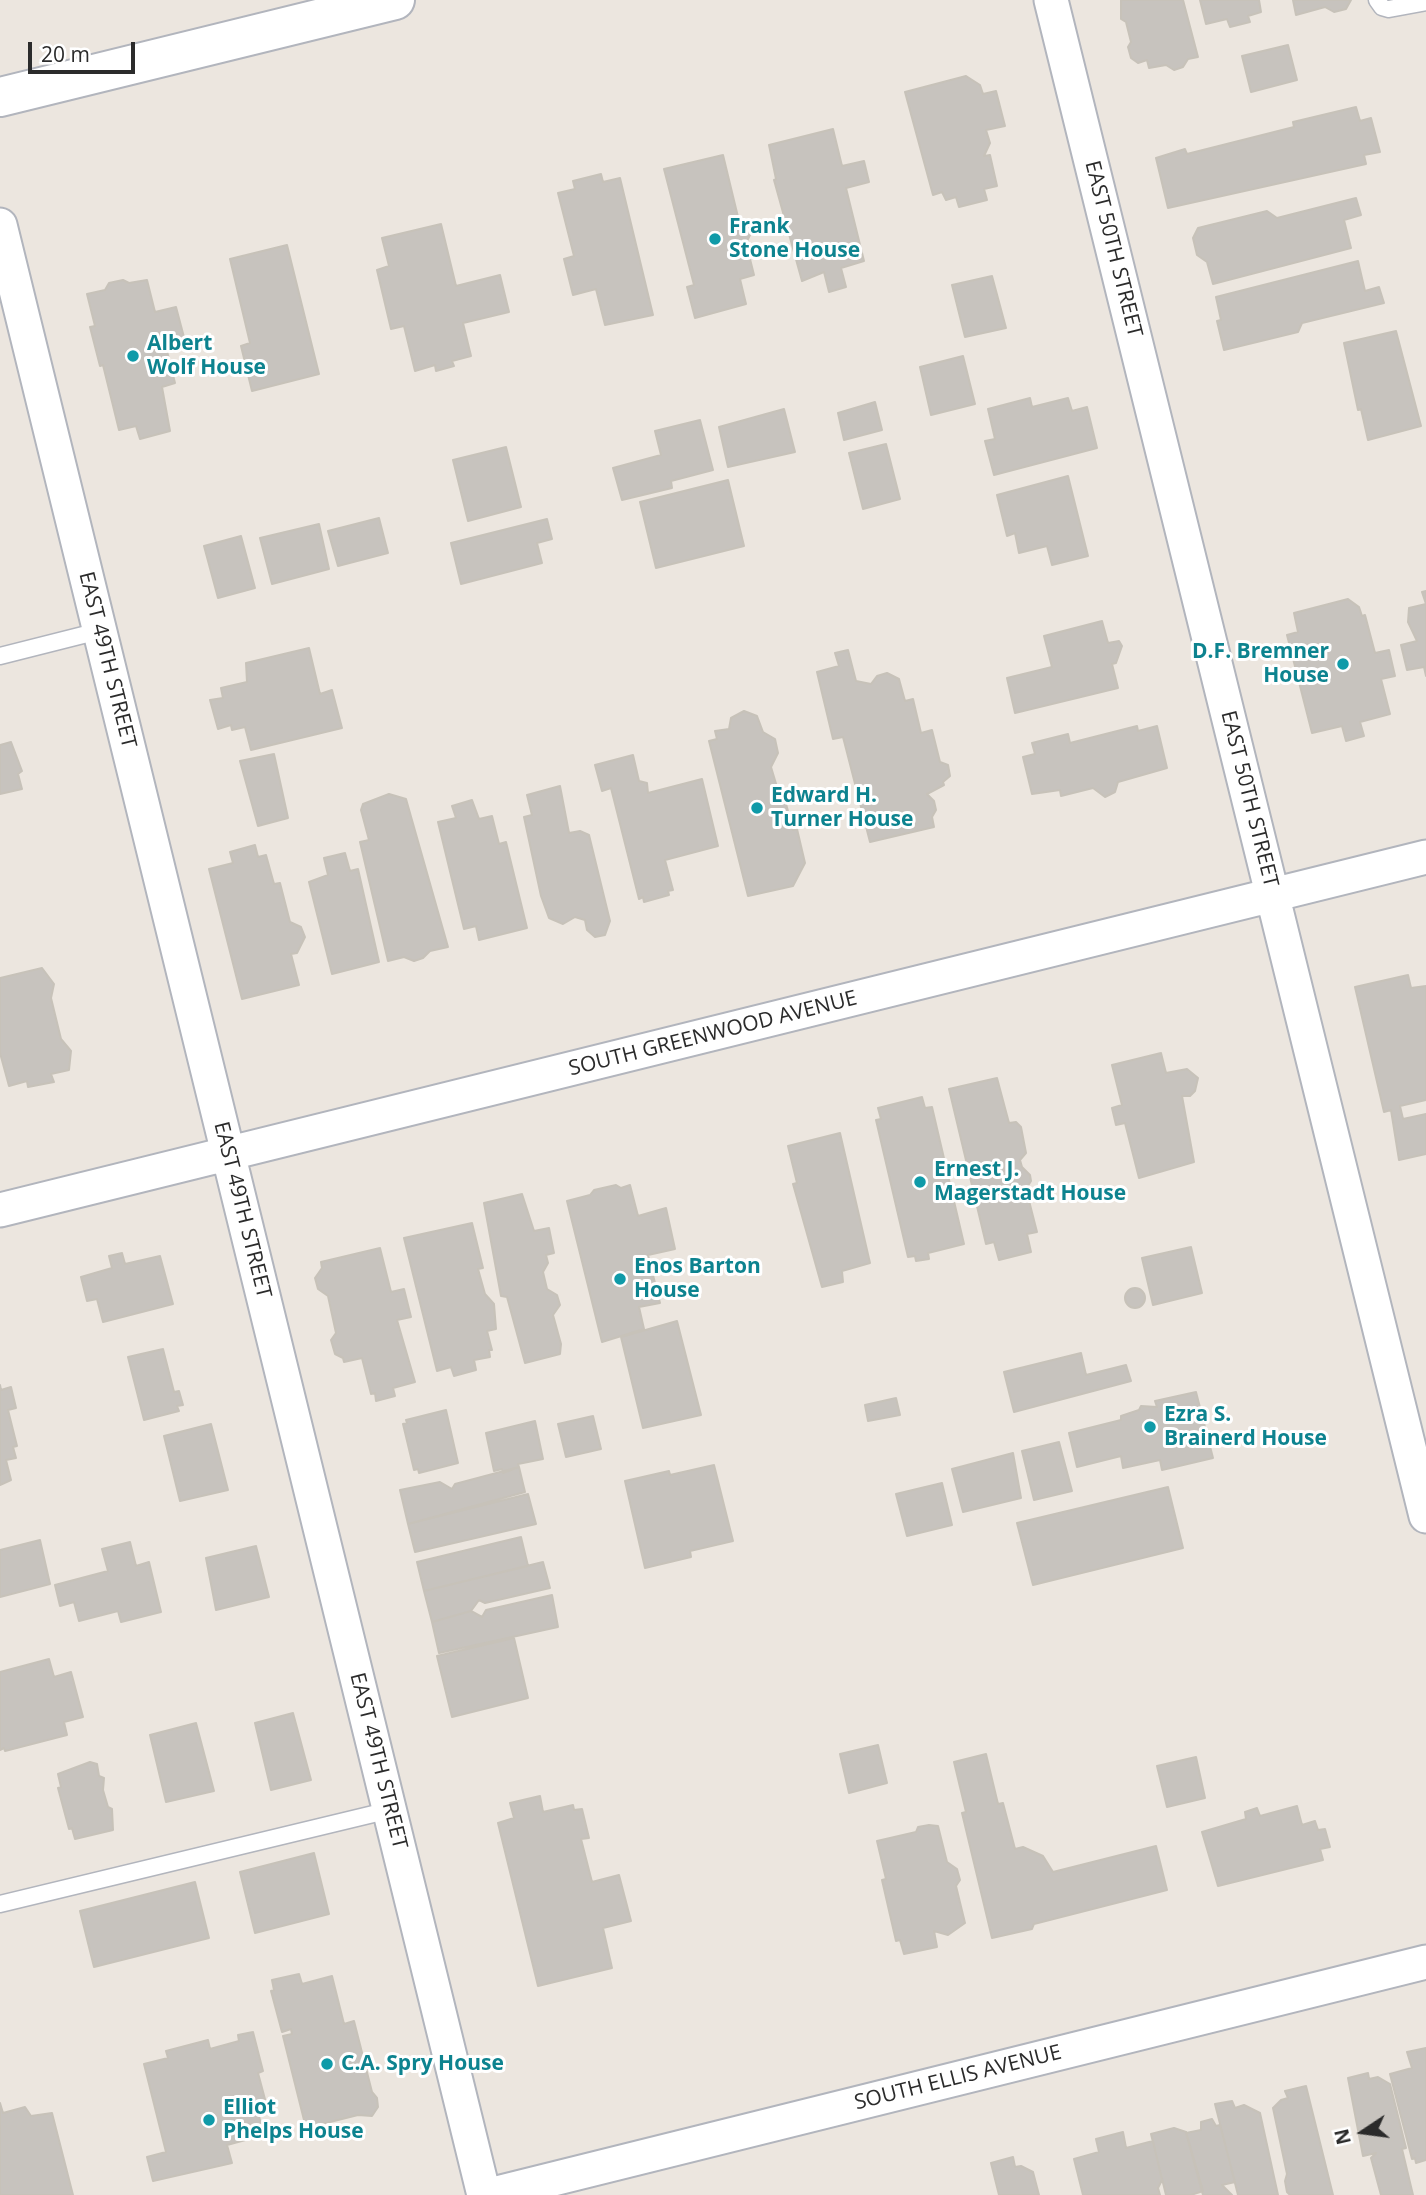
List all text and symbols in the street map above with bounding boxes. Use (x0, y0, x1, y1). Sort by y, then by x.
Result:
scale bar (32, 28, 138, 72)
text: 20 m (41, 40, 90, 68)
street label: EAST 50TH STREET (1079, 158, 1147, 340)
place label: Frank Stone House (729, 214, 860, 264)
marker: Frank Stone House (707, 231, 723, 247)
place label: Albert Wolf House (147, 331, 266, 381)
marker: Albert Wolf House (125, 348, 141, 364)
street label: EAST 49TH STREET (73, 569, 141, 751)
place label: D.F. Bremner House (1192, 639, 1329, 689)
marker: D.F. Bremner House (1335, 656, 1351, 672)
street label: EAST 50TH STREET (1215, 708, 1283, 890)
place label: Edward H. Turner House (771, 783, 913, 833)
marker: Edward H. Turner House (749, 800, 765, 816)
street label: SOUTH GREENWOOD AVENUE (566, 986, 860, 1082)
street label: EAST 49TH STREET (208, 1119, 276, 1301)
place label: Ernest J. Magerstadt House (934, 1157, 1126, 1207)
marker: Ernest J. Magerstadt House (912, 1174, 928, 1190)
place label: Enos Barton House (634, 1254, 761, 1304)
marker: Enos Barton House (612, 1271, 628, 1287)
place label: Ezra S. Brainerd House (1164, 1402, 1327, 1452)
marker: Ezra S. Brainerd House (1142, 1419, 1158, 1435)
street label: EAST 49TH STREET (344, 1670, 412, 1852)
street label: SOUTH ELLIS AVENUE (852, 2040, 1064, 2116)
place label: C.A. Spry House (341, 2051, 504, 2077)
marker: C.A. Spry House (319, 2056, 335, 2072)
place label: Elliot Phelps House (223, 2095, 364, 2145)
north arrow (1328, 2097, 1398, 2167)
marker: Elliot Phelps House (201, 2112, 217, 2128)
text: N (1328, 2126, 1357, 2147)

